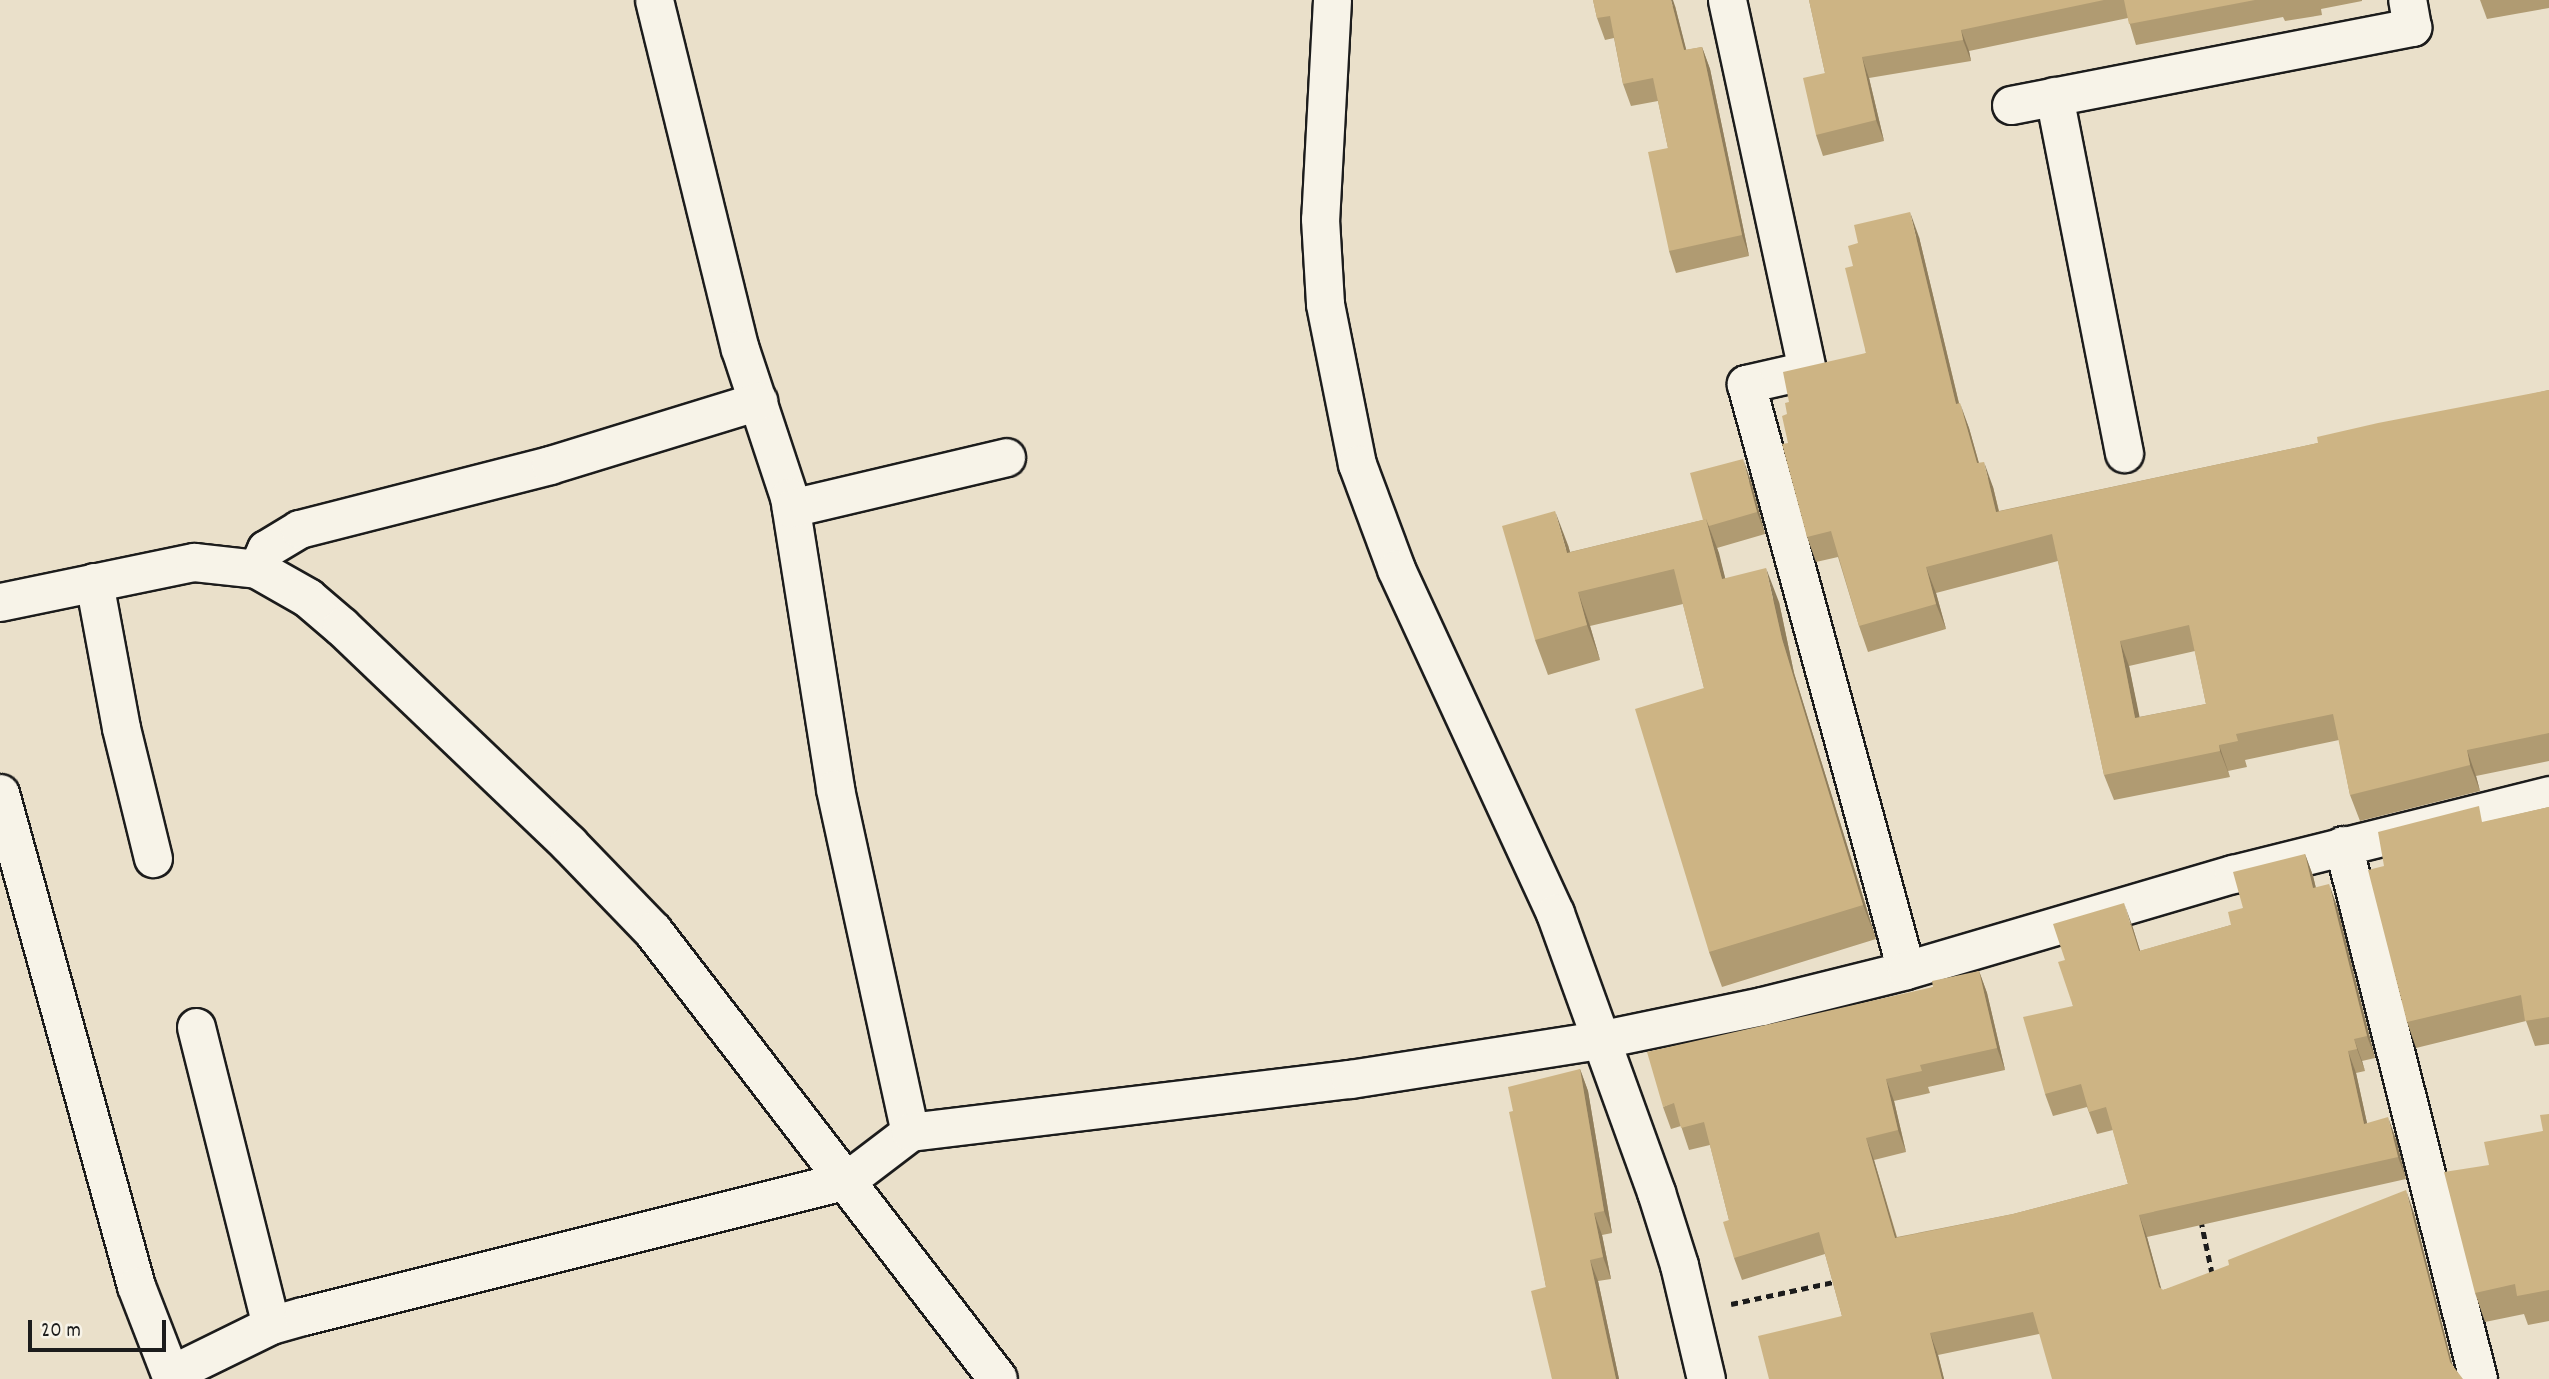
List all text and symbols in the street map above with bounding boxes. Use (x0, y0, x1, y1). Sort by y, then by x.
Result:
scale bar (32, 1306, 170, 1350)
text: 20 m (41, 1317, 81, 1347)

